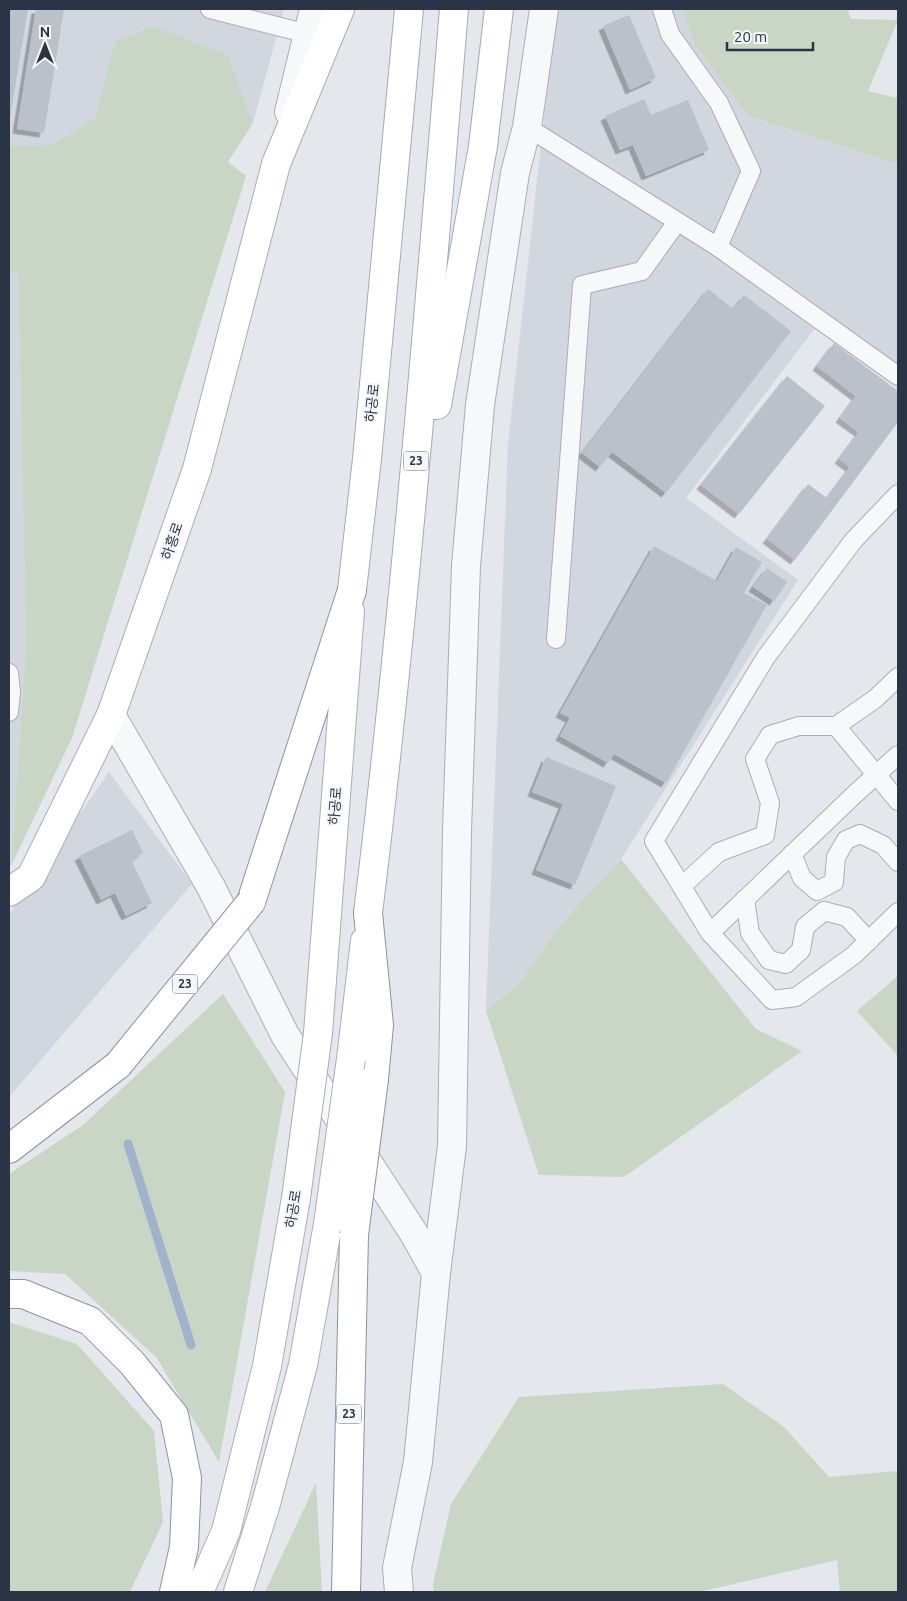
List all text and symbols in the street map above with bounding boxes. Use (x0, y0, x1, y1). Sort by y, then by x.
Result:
north arrow (20, 20, 70, 70)
scale bar (727, 20, 813, 52)
text: N (40, 24, 50, 40)
text: 20 m (734, 28, 767, 45)
street label: 하공로 (362, 383, 382, 423)
road number: 23 (404, 452, 428, 471)
street label: 하흥로 (158, 520, 186, 562)
street label: 하공로 (326, 786, 344, 826)
road number: 23 (172, 974, 198, 994)
street label: 하공로 (282, 1189, 304, 1229)
road number: 23 (336, 1405, 362, 1424)

